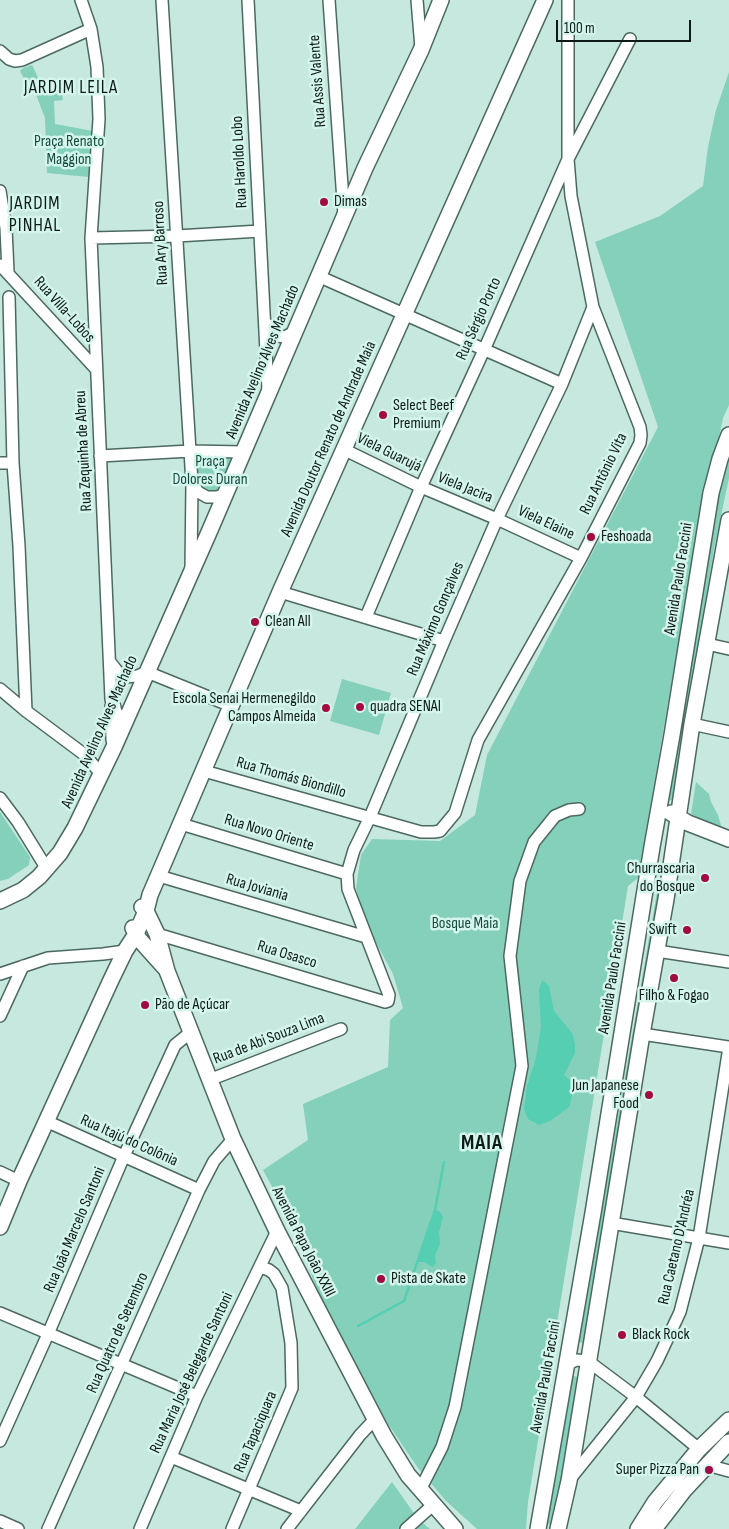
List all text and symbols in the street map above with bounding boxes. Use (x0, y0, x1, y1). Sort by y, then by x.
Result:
scale bar (559, 10, 694, 42)
text: 100 m (564, 19, 595, 38)
street label: Rua Assis Valente (305, 34, 331, 128)
district label: JARDIM LEILA (22, 77, 120, 99)
street label: Rua Haroldo Lobo (228, 115, 252, 209)
park label: Praça Renato Maggion (34, 132, 104, 170)
place label: Dimas (334, 192, 367, 212)
district label: JARDIM PINHAL (8, 193, 62, 237)
marker: Dimas (318, 196, 330, 208)
street label: Rua Ary Barroso (149, 200, 173, 286)
street label: Rua Villa-Lobos (29, 273, 99, 347)
street label: Rua Sérgio Porto (452, 275, 506, 363)
street label: Avenida Avelino Alves Machado (222, 282, 304, 442)
street label: Avenida Doutor Renato de Andrade Maia (277, 338, 381, 540)
street label: Rua Zequinha de Abreu (71, 390, 97, 512)
place label: Select Beef Premium (393, 396, 454, 434)
marker: Select Beef Premium (377, 409, 389, 421)
street label: Viela Guarujá (354, 429, 424, 477)
street label: Rua Antônio Vita (576, 430, 632, 518)
park label: Praça Dolores Duran (172, 452, 248, 490)
street label: Viela Jacira (435, 468, 495, 508)
street label: Viela Elaine (515, 502, 577, 544)
street label: Avenida Paulo Faccini (661, 522, 697, 636)
place label: Feshoada (601, 527, 651, 547)
marker: Feshoada (585, 531, 597, 543)
street label: Rua Máximo Gonçalves (403, 559, 469, 679)
place label: Clean All (265, 612, 311, 632)
marker: Clean All (249, 616, 261, 628)
street label: Avenida Avelino Alves Machado (58, 653, 142, 811)
place label: Escola Senai Hermenegildo Campos Almeida (172, 689, 316, 727)
place label: quadra SENAI (370, 697, 441, 717)
marker: quadra SENAI (354, 701, 366, 713)
marker: Escola Senai Hermenegildo Campos Almeida (320, 702, 332, 714)
street label: Rua Thomás Biondillo (234, 753, 348, 803)
street label: Rua Novo Oriente (222, 810, 316, 856)
place label: Churrascaria do Bosque (627, 859, 695, 897)
street label: Rua Joviania (224, 870, 290, 906)
marker: Churrascaria do Bosque (699, 872, 711, 884)
park label: Bosque Maia (432, 914, 498, 934)
place label: Swift (649, 920, 677, 940)
street label: Avenida Paulo Faccini (595, 921, 631, 1035)
marker: Swift (681, 924, 693, 936)
street label: Rua Osasco (255, 937, 319, 973)
marker: Filho & Fogao (668, 972, 680, 984)
place label: Filho & Fogao (639, 986, 709, 1006)
place label: Pão de Açúcar (155, 995, 230, 1015)
marker: Pão de Açúcar (139, 999, 151, 1011)
street label: Rua de Abi Souza Lima (211, 1009, 327, 1069)
place label: Jun Japanese Food (572, 1076, 639, 1114)
marker: Jun Japanese Food (643, 1089, 655, 1101)
street label: Rua Itajú do Colônia (77, 1111, 181, 1171)
district label: MAIA (461, 1131, 503, 1157)
street label: Rua João Marcelo Santoni (40, 1165, 110, 1295)
street label: Avenida Papa João XXIII (267, 1184, 339, 1300)
street label: Rua Caetano D'Andréa (654, 1187, 700, 1307)
place label: Pista de Skate (391, 1269, 466, 1289)
street label: Rua Quatro de Setembro (83, 1270, 153, 1396)
marker: Pista de Skate (375, 1273, 387, 1285)
street label: Rua Maria José Belegarde Santoni (146, 1289, 238, 1457)
street label: Avenida Paulo Faccini (527, 1320, 565, 1434)
place label: Black Rock (632, 1325, 690, 1345)
marker: Black Rock (616, 1329, 628, 1341)
street label: Rua Tapaciquara (230, 1388, 282, 1476)
place label: Super Pizza Pan (616, 1460, 699, 1480)
marker: Super Pizza Pan (703, 1464, 715, 1476)

